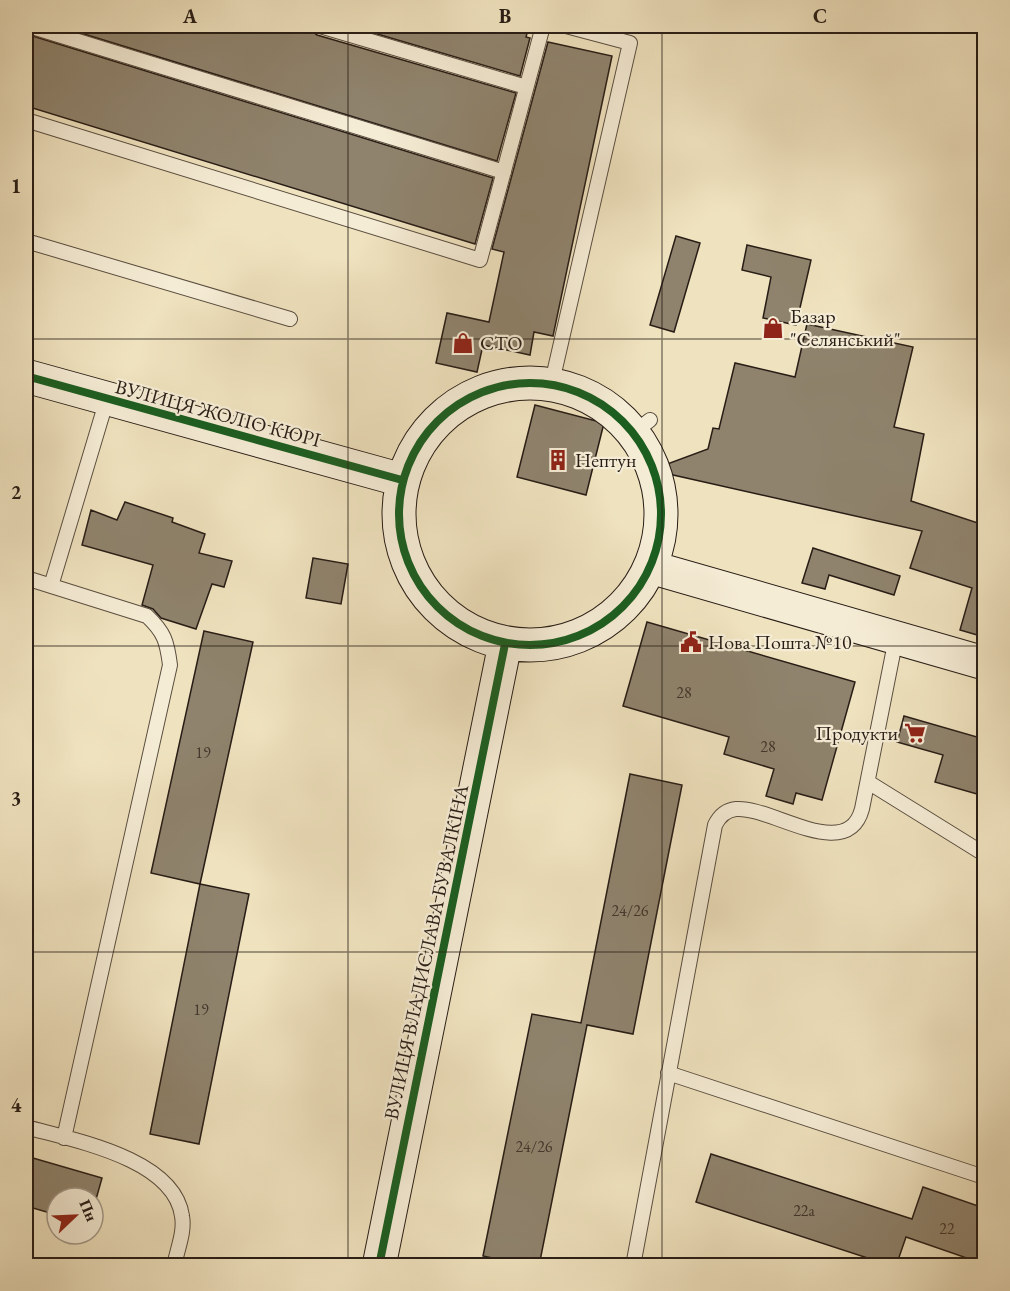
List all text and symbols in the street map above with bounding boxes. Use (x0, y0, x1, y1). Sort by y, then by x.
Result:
text: A (182, 3, 198, 29)
text: B (499, 3, 511, 29)
text: C (813, 3, 827, 29)
text: 1 (11, 173, 21, 199)
place label: Базар "Селянський" (790, 303, 900, 352)
shop icon: Базар "Селянський" (761, 316, 785, 340)
place label: СТО (480, 330, 522, 356)
shop icon: СТО (451, 331, 475, 355)
street label: ВУЛИЦЯ ЖОЛІО КЮРІ (113, 373, 324, 453)
place label: Нептун (575, 447, 636, 473)
building icon: Нептун (546, 448, 570, 472)
text: 2 (11, 479, 22, 505)
place label: Нова Пошта №10 (708, 629, 852, 655)
public building icon: Нова Пошта №10 (679, 630, 703, 654)
house number: 28 (676, 682, 692, 703)
place label: Продукти (815, 720, 898, 746)
supermarket icon: Продукти (903, 721, 927, 745)
house number: 28 (760, 736, 776, 757)
house number: 19 (195, 742, 211, 763)
street label: ВУЛИЦЯ ВЛАДИСЛАВА БУВАЛКІНА (378, 782, 474, 1122)
text: 3 (11, 785, 21, 811)
house number: 24/26 (611, 900, 649, 921)
house number: 19 (193, 999, 209, 1020)
text: 4 (11, 1092, 22, 1118)
house number: 24/26 (515, 1136, 553, 1157)
north arrow (45, 1186, 105, 1246)
text: Пн (74, 1196, 102, 1225)
house number: 22а (793, 1200, 815, 1221)
house number: 22 (939, 1218, 955, 1239)

